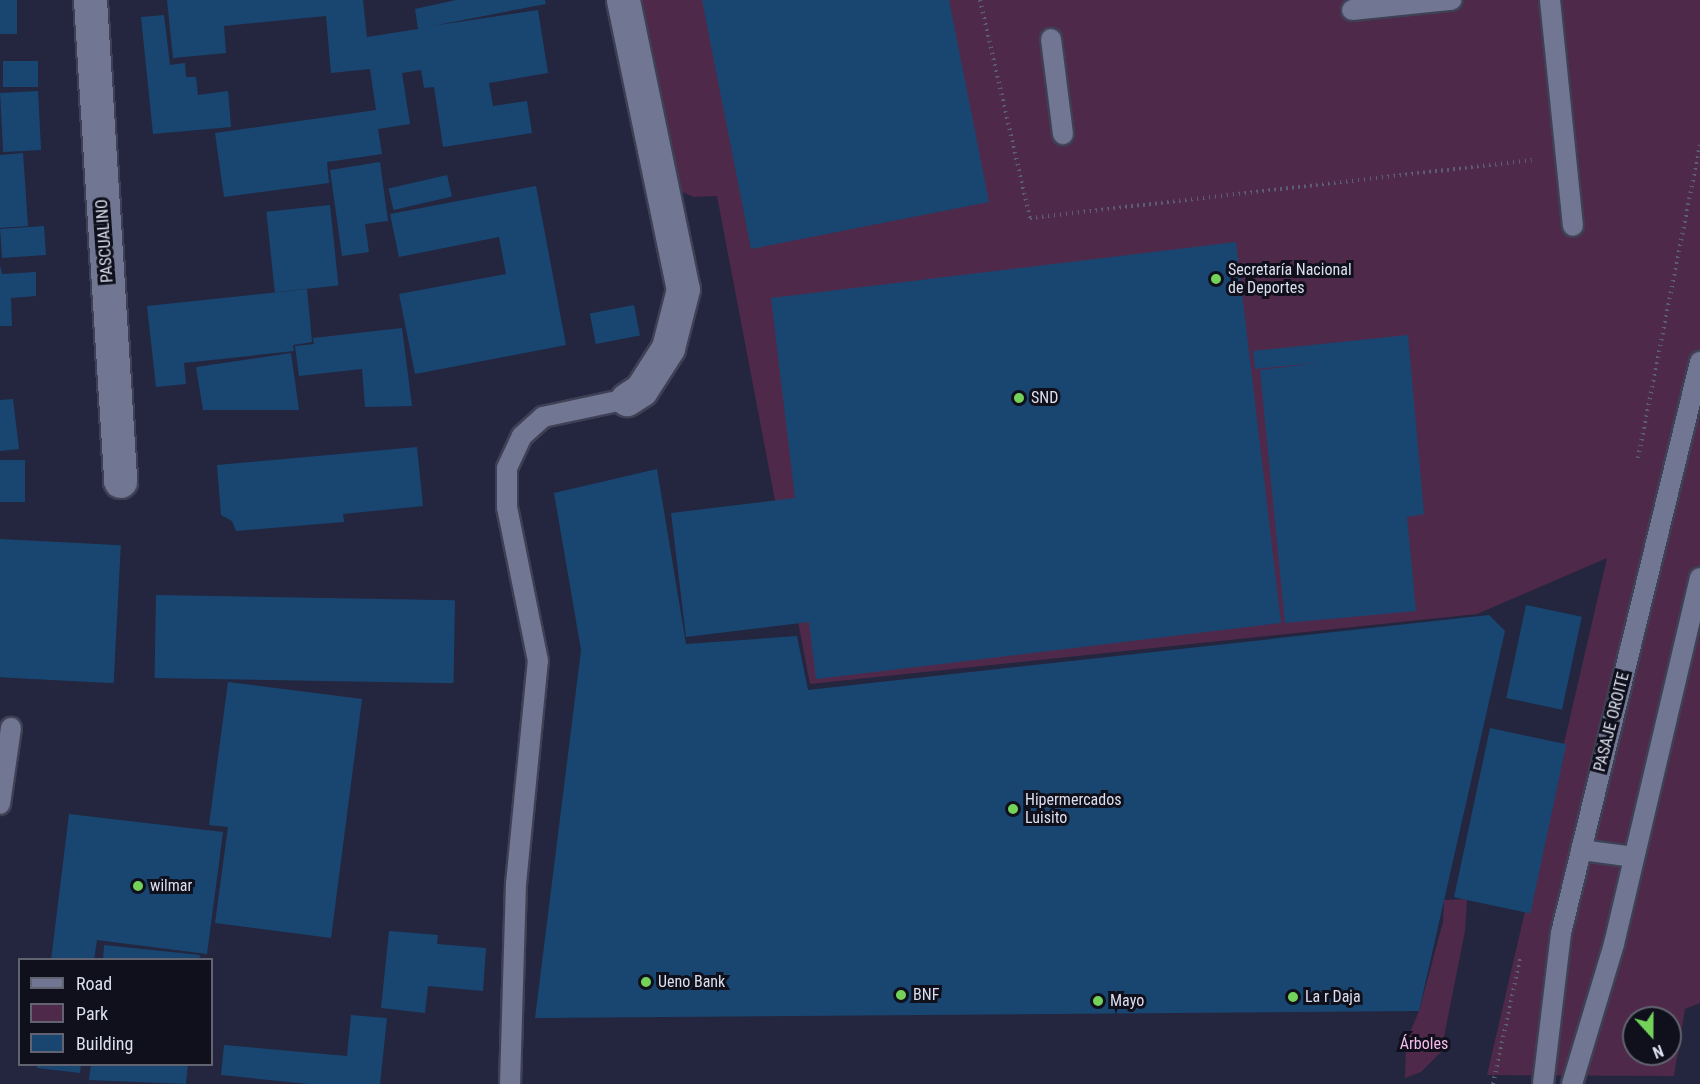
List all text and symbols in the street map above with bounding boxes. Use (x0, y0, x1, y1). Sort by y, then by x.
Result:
street label: PASCUALINO (93, 199, 117, 283)
place label: Secretaría Nacional de Deportes (1228, 260, 1352, 298)
marker: Secretaría Nacional de Deportes (1209, 272, 1223, 286)
place label: SND (1031, 388, 1058, 408)
marker: SND (1012, 391, 1026, 405)
street label: PASAJE OROITE (1590, 670, 1634, 774)
place label: Hipermercados Luisito (1025, 790, 1121, 828)
marker: Hipermercados Luisito (1006, 802, 1020, 816)
place label: wilmar (150, 876, 192, 896)
marker: wilmar (131, 879, 145, 893)
legend (18, 958, 213, 1066)
place label: Ueno Bank (658, 972, 725, 992)
text: Road (76, 973, 112, 994)
marker: Ueno Bank (639, 975, 653, 989)
place label: BNF (913, 985, 939, 1005)
place label: La r Daja (1305, 987, 1361, 1007)
marker: BNF (894, 988, 908, 1002)
marker: La r Daja (1286, 990, 1300, 1004)
place label: Mayo (1110, 991, 1144, 1011)
marker: Mayo (1091, 994, 1105, 1008)
text: Park (76, 1003, 108, 1024)
north arrow (1622, 1006, 1682, 1066)
text: Building (76, 1033, 133, 1054)
park label: Árboles (1400, 1034, 1448, 1054)
text: N (1650, 1041, 1666, 1062)

